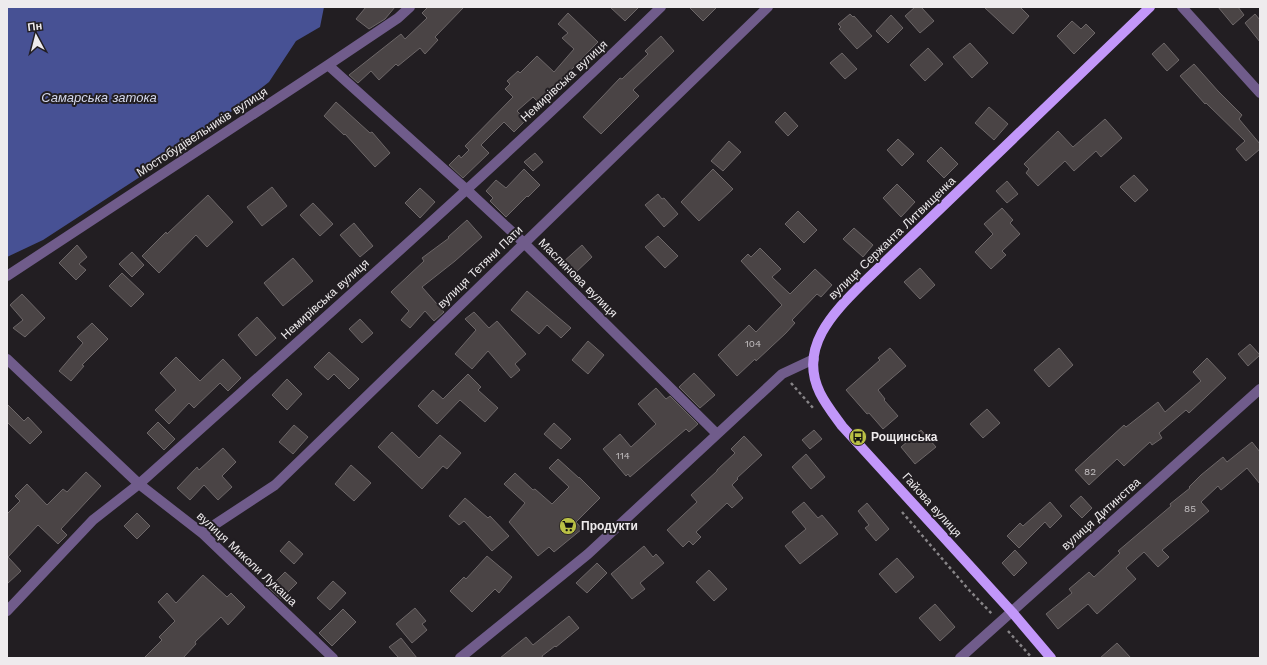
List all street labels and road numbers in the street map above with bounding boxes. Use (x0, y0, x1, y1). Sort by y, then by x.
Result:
street label: Немирівська вулиця (518, 37, 610, 125)
street label: Мостобудівельників вулиця (134, 84, 270, 180)
street label: вулиця Сержанта Литвищенка (826, 173, 959, 302)
street label: вулиця Тетяни Пати (435, 223, 525, 311)
street label: Маслинова вулиця (536, 236, 620, 320)
street label: Немирівська вулиця (278, 256, 372, 342)
street label: Гайова вулиця (899, 470, 965, 540)
street label: вулиця Дитинства (1059, 475, 1143, 553)
street label: вулиця Миколи Лукаша (194, 509, 300, 609)

